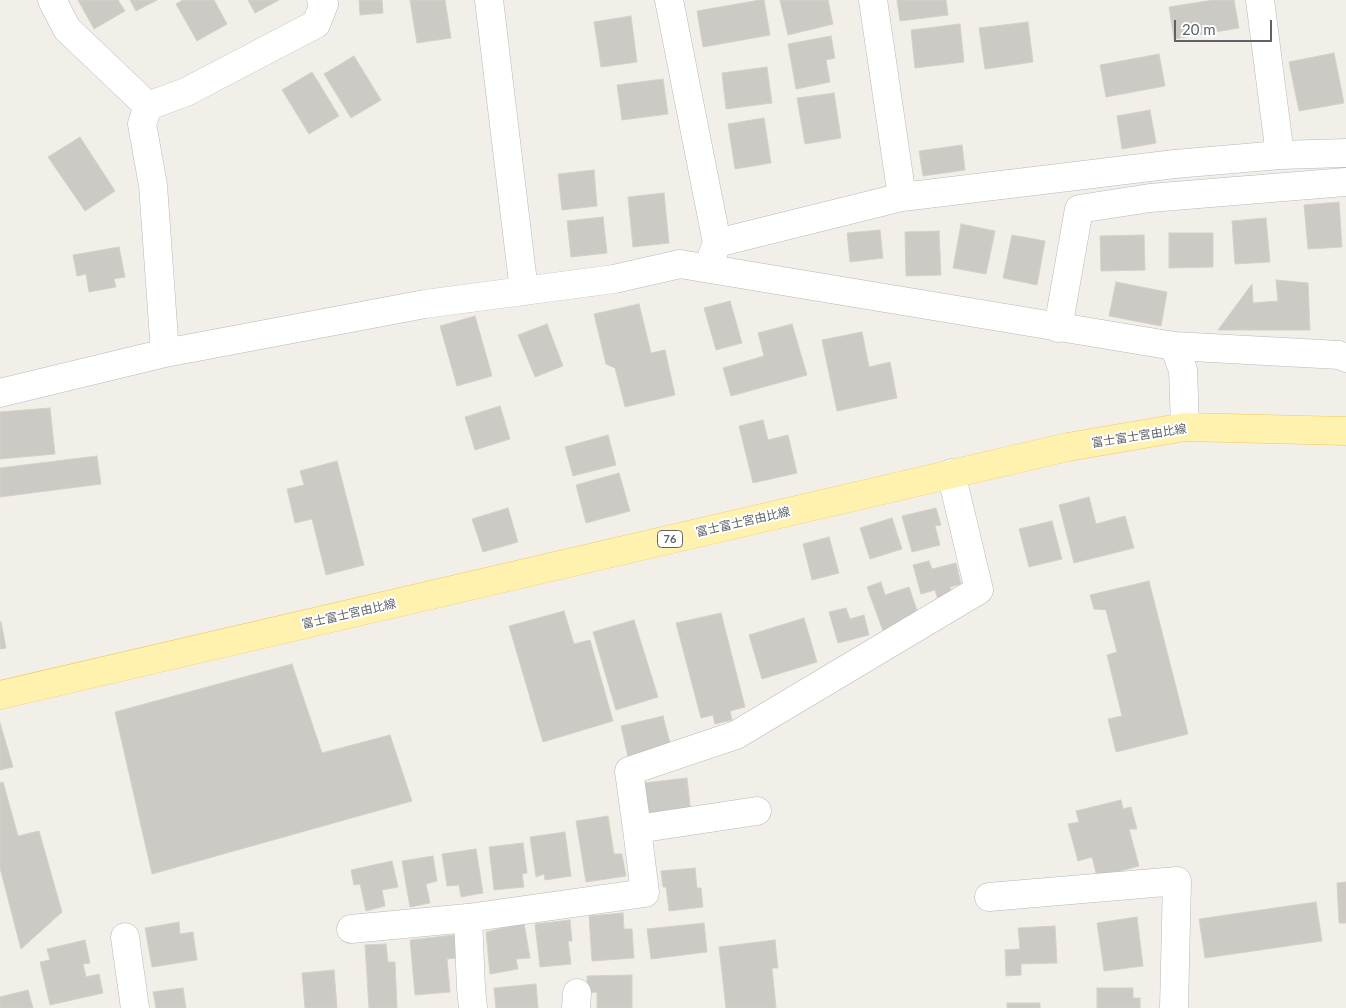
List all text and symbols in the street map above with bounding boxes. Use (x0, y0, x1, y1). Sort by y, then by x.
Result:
scale bar (1176, 10, 1274, 42)
text: 20 m (1182, 20, 1216, 38)
street label: 富士富士宮由比線 (1090, 421, 1188, 451)
street label: 富士富士宮由比線 (695, 504, 791, 540)
road number: 76 (658, 530, 682, 548)
street label: 富士富士宮由比線 (301, 596, 397, 632)

